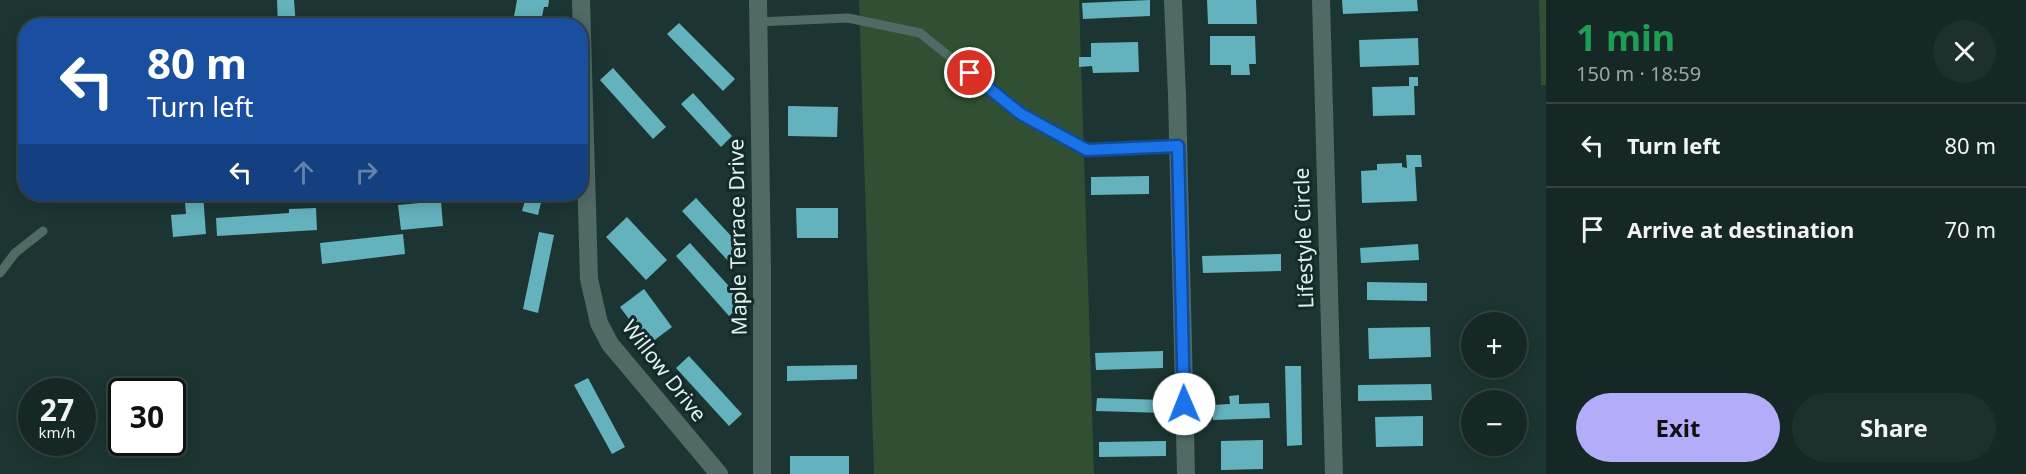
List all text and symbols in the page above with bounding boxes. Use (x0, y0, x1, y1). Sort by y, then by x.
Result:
text: 1 min (1576, 13, 1675, 62)
button: close (1933, 20, 1996, 83)
text: 80 m (147, 34, 247, 91)
icon: left (48, 42, 126, 120)
pin (944, 47, 995, 98)
icon: arrive (953, 56, 986, 89)
text: 150 m · 18:59 (1576, 60, 1701, 87)
text: Turn left (147, 88, 253, 125)
icon: left (1576, 129, 1609, 162)
text: Turn left (1627, 130, 1721, 160)
text: 80 m (1945, 130, 1996, 160)
street label: Maple Terrace Drive (721, 139, 753, 336)
icon: left (224, 156, 257, 189)
icon: ahead (287, 156, 320, 189)
icon: right (350, 156, 383, 189)
street label: Lifestyle Circle (1287, 167, 1319, 309)
icon: arrive (1576, 213, 1609, 246)
text: Arrive at destination (1627, 214, 1854, 244)
text: 70 m (1945, 214, 1996, 244)
map controls (1461, 312, 1527, 456)
button: + (1461, 312, 1527, 378)
street label: Willow Drive (616, 314, 713, 427)
position arrow (1152, 372, 1216, 436)
speed limit sign: 30 (108, 378, 186, 456)
text: 27 (40, 389, 74, 430)
button: − (1461, 390, 1527, 456)
button: Exit (1576, 393, 1780, 462)
button: Share (1792, 393, 1996, 462)
text: km/h (39, 422, 75, 442)

